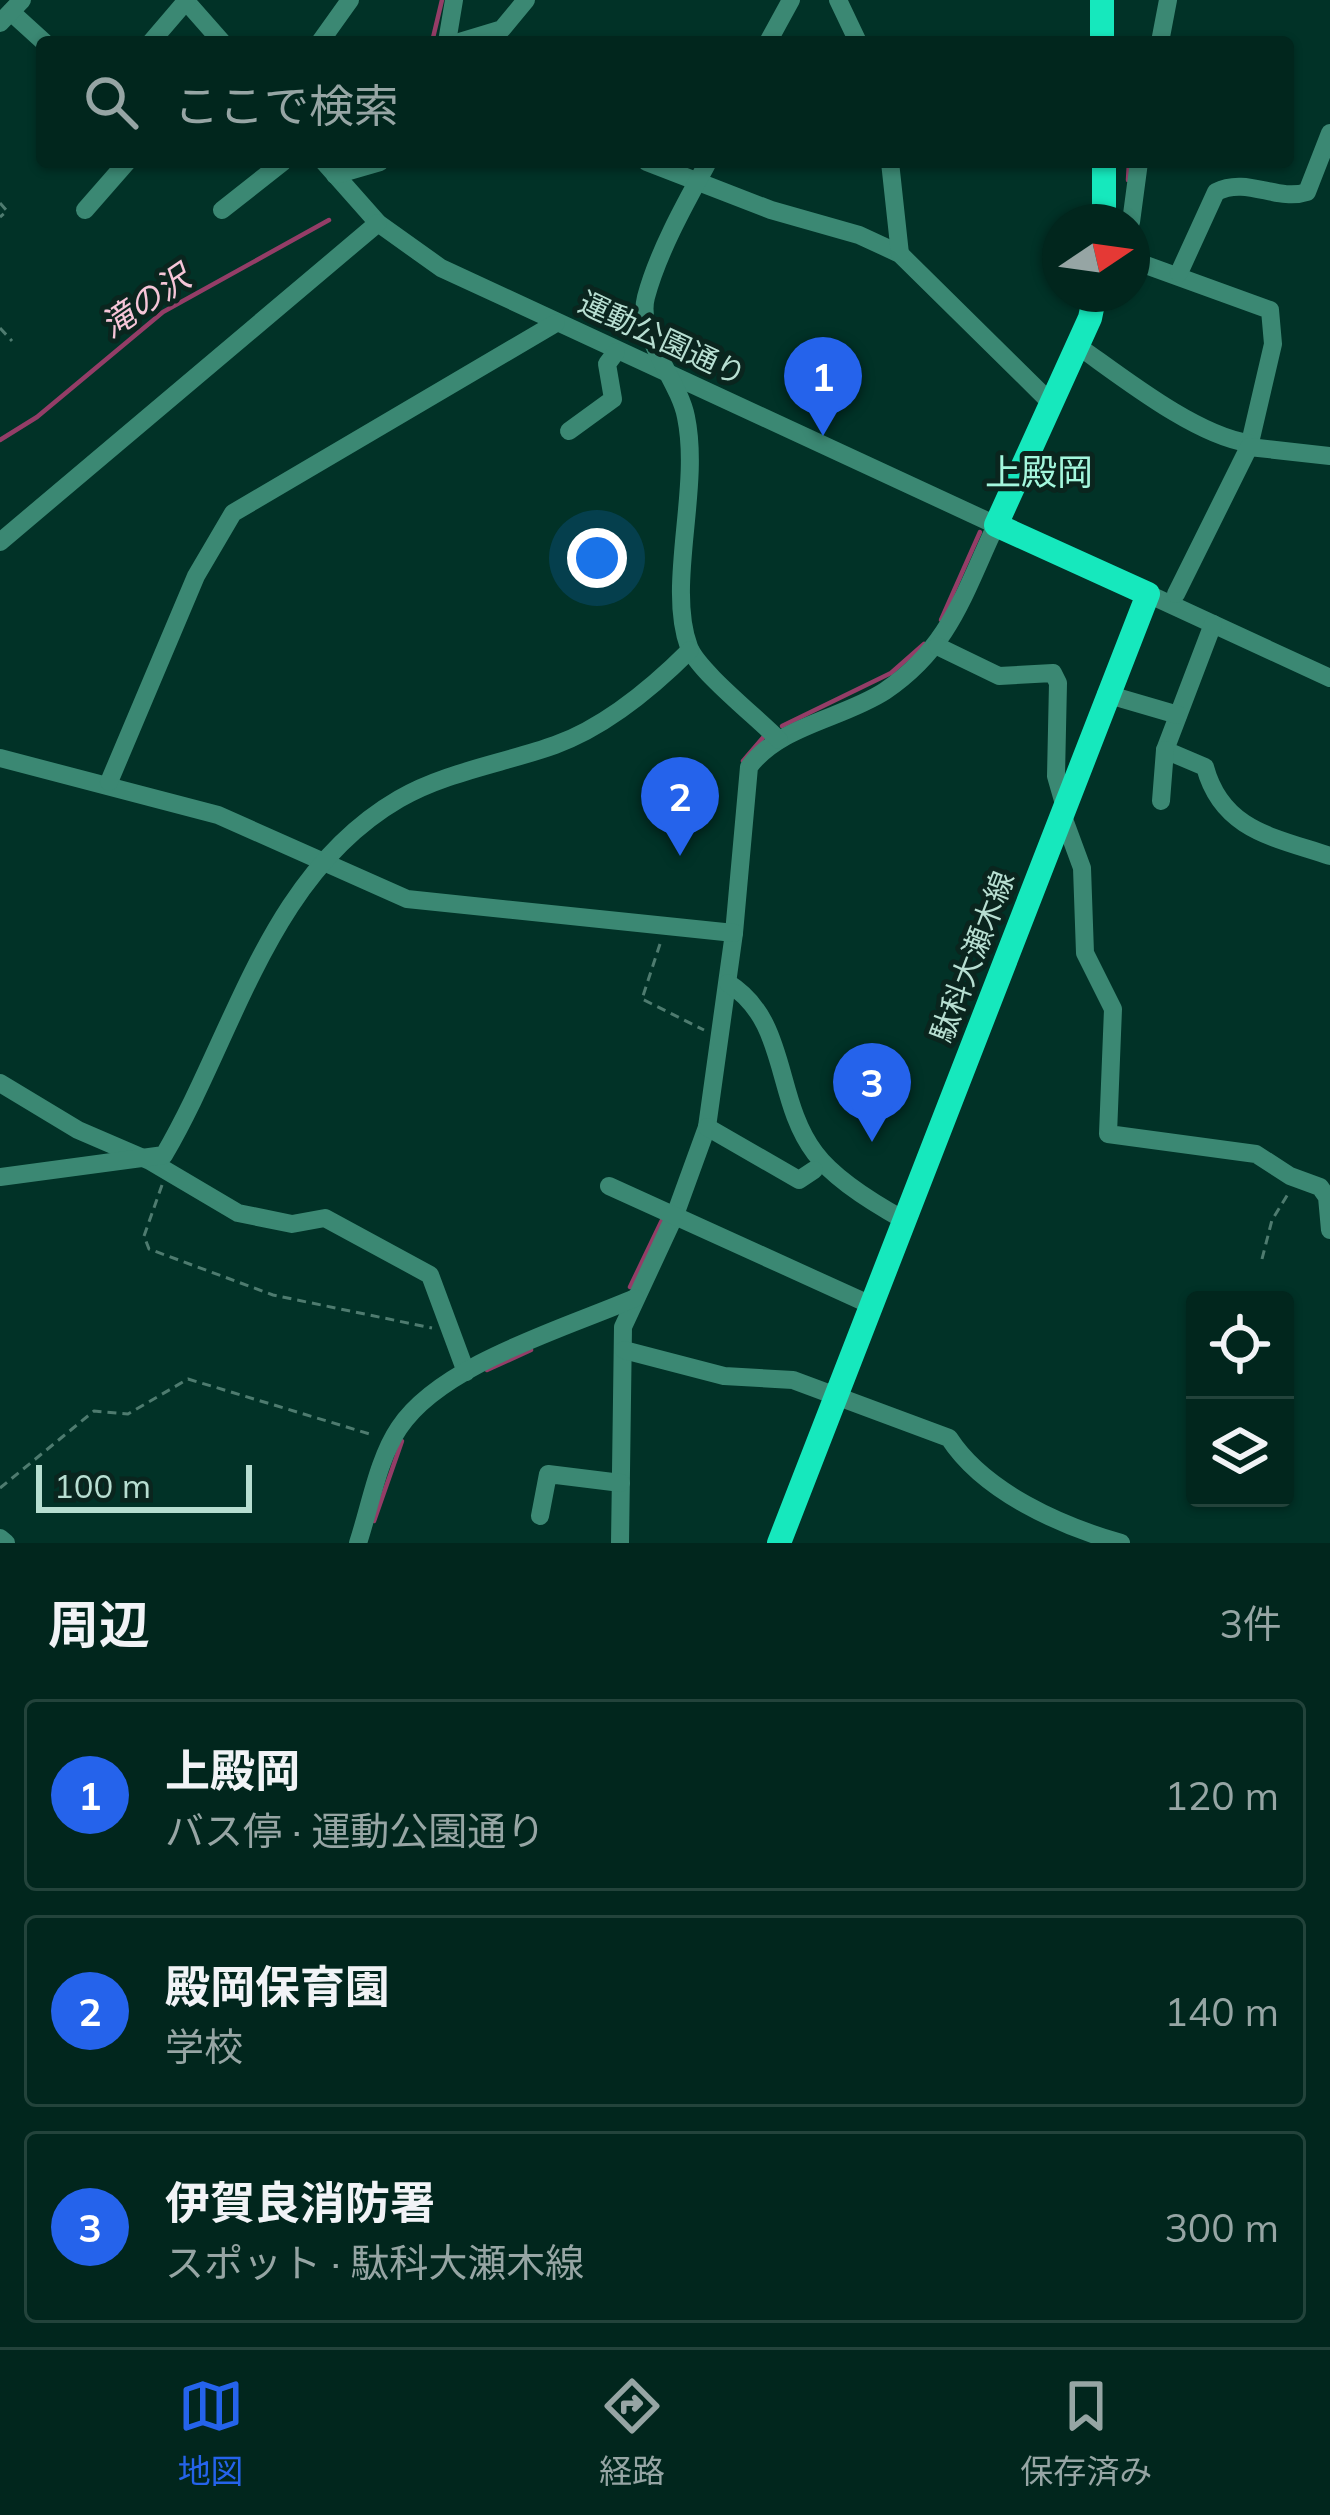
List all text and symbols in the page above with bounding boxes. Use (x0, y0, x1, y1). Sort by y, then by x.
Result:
search box (36, 36, 1294, 168)
icon: search (78, 69, 144, 135)
text: ここで検索 (174, 77, 399, 133)
north arrow (1042, 204, 1150, 312)
water label: 滝の沢 (92, 254, 201, 345)
street label: 運動公園通り (573, 283, 752, 393)
pin: 1 (784, 337, 862, 436)
district label: 上殿岡 (985, 449, 1093, 494)
your location (567, 528, 627, 588)
pin: 2 (641, 757, 719, 856)
street label: 駄科大瀬木線 (922, 866, 1022, 1047)
pin: 3 (833, 1043, 911, 1142)
map controls (1186, 1291, 1294, 1507)
button: locate (1186, 1291, 1294, 1399)
button: layers (1186, 1399, 1294, 1507)
scale bar (36, 1459, 252, 1512)
text: 100 m (54, 1465, 151, 1506)
text: 周辺 (48, 1592, 150, 1656)
text: 3件 (1220, 1599, 1282, 1648)
text: 上殿岡 (165, 1742, 300, 1798)
text: 1 (78, 1771, 102, 1820)
text: 120 m (1164, 1771, 1279, 1820)
text: バス停 · 運動公園通り (165, 1806, 545, 1855)
text: 殿岡保育園 (165, 1958, 390, 2014)
text: 2 (78, 1987, 102, 2036)
text: 140 m (1164, 1987, 1279, 2036)
text: 学校 (165, 2022, 243, 2071)
text: 伊賀良消防署 (165, 2174, 435, 2230)
text: 3 (78, 2203, 102, 2252)
text: 300 m (1164, 2203, 1279, 2252)
text: スポット · 駄科大瀬木線 (165, 2238, 584, 2287)
tab: 地図 (178, 2373, 244, 2493)
tab: 経路 (599, 2373, 665, 2493)
tab: 保存済み (1020, 2373, 1152, 2493)

